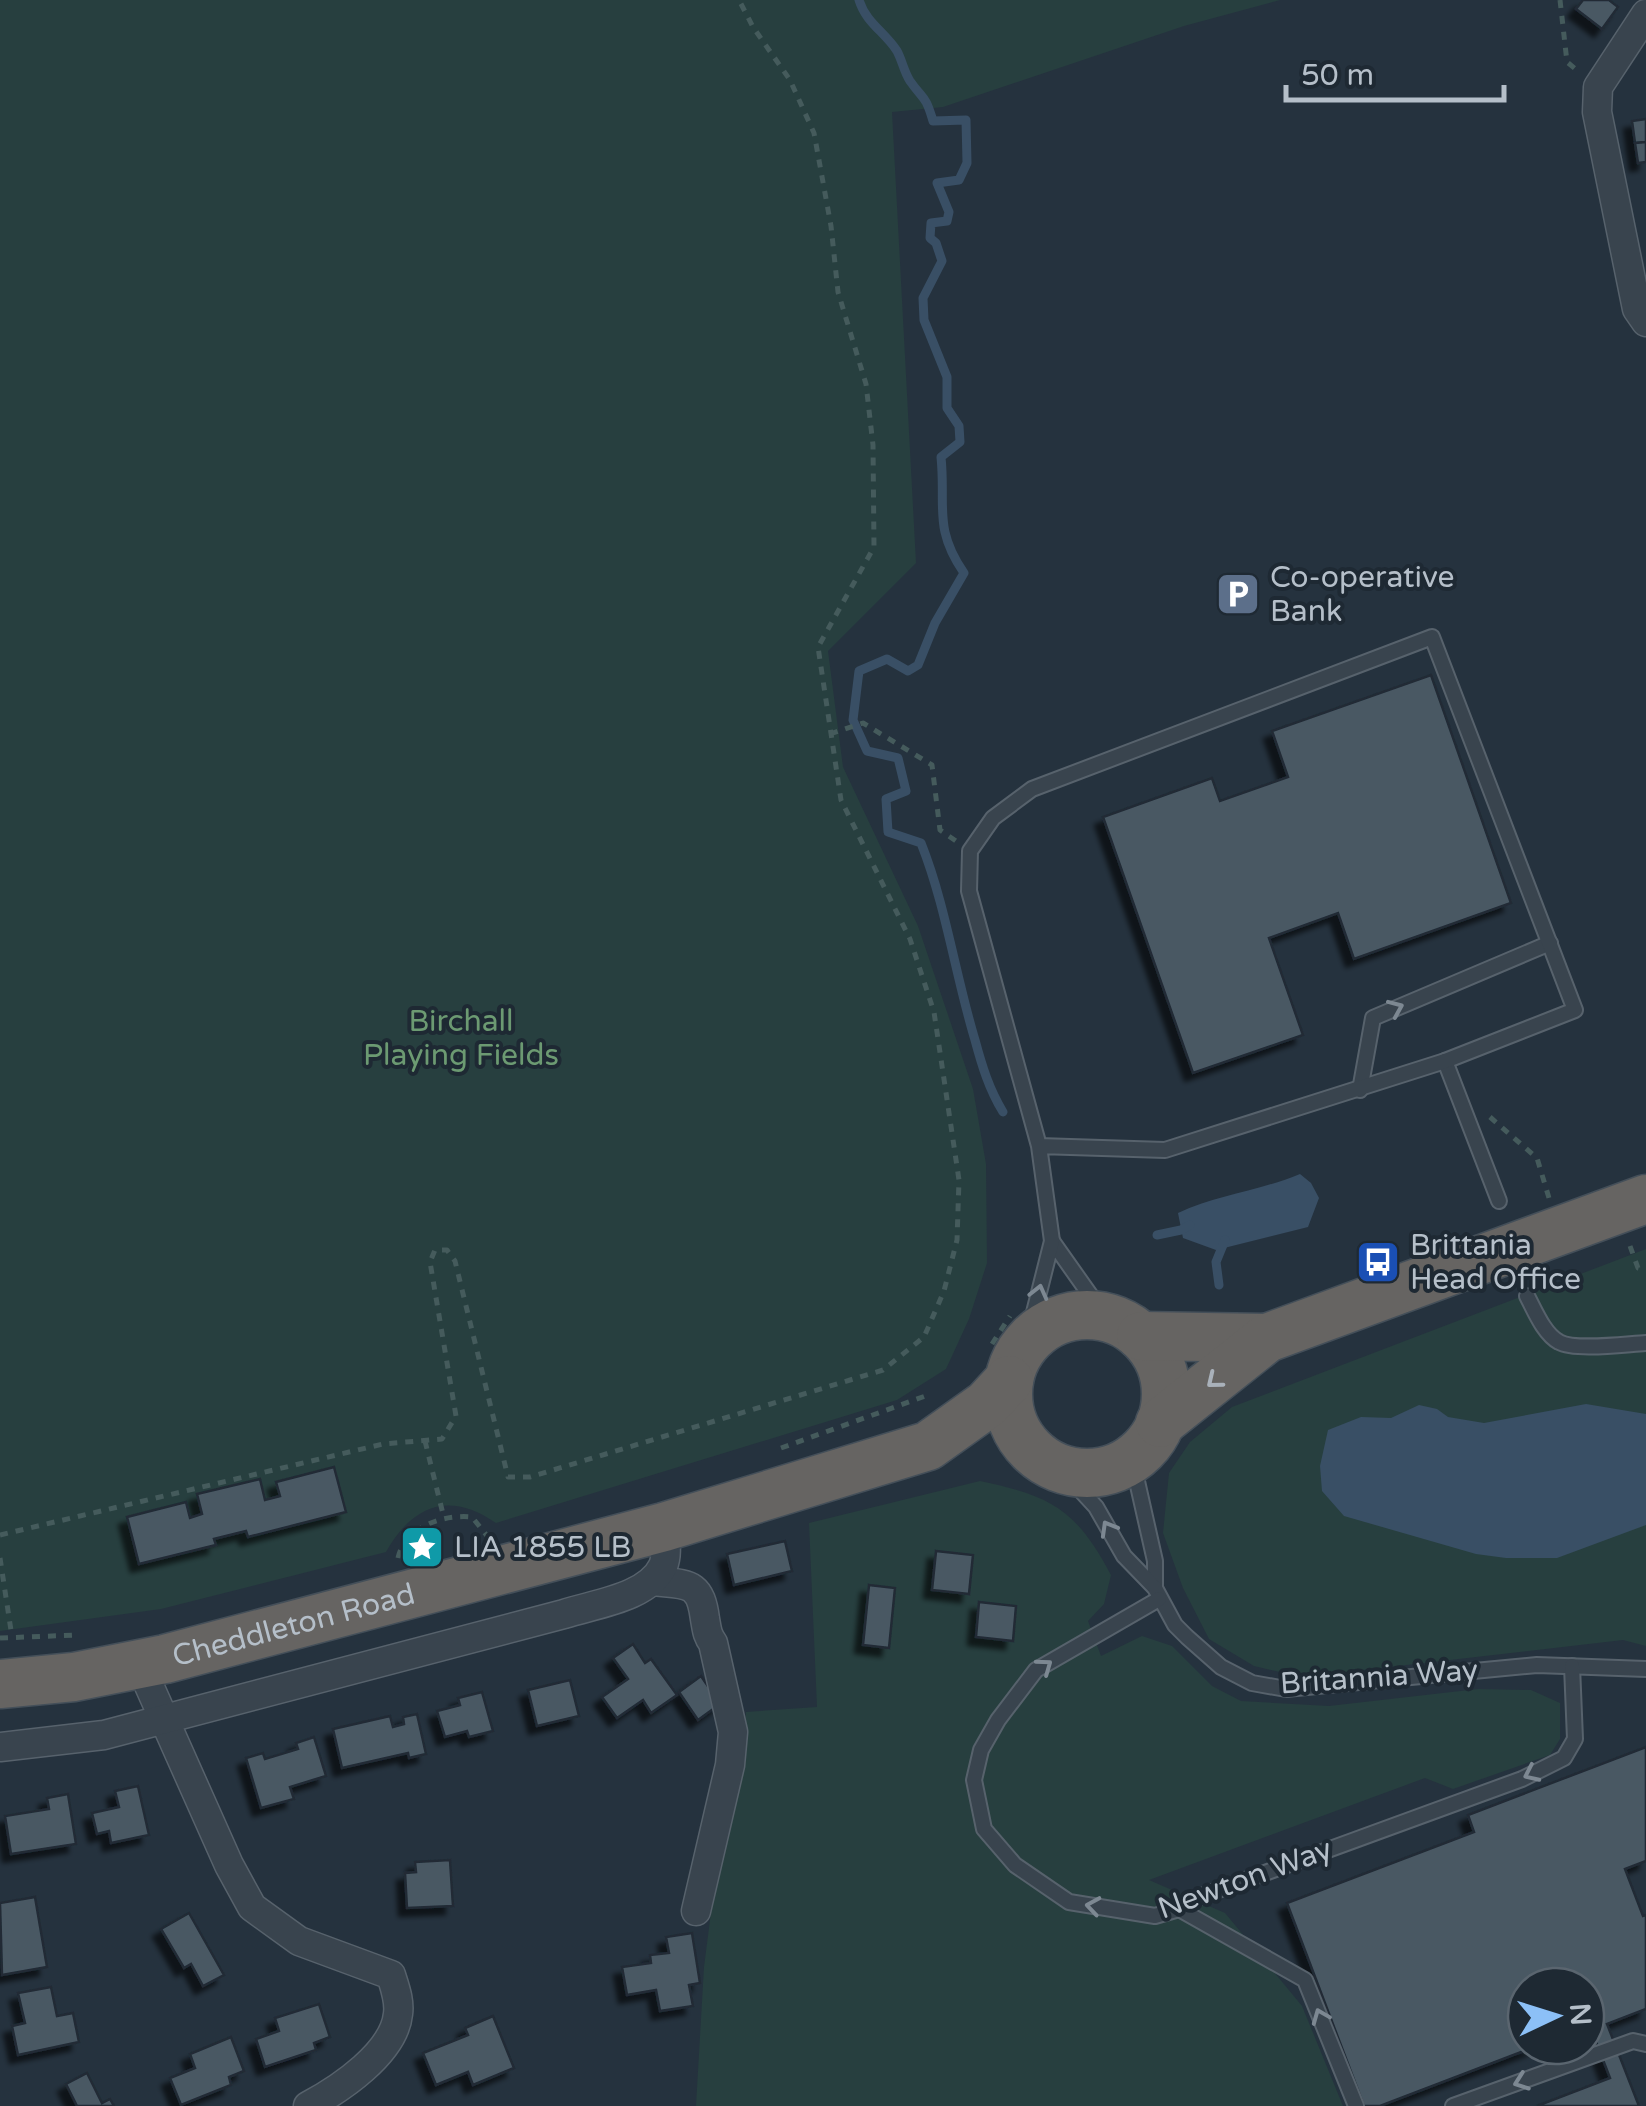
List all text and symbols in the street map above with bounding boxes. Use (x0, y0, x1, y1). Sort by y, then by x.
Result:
scale bar (1286, 40, 1504, 102)
text: 50 m (1301, 57, 1374, 94)
place label: Co-operative Bank (1270, 559, 1455, 630)
parking icon: Co-operative Bank (1215, 571, 1261, 617)
one-way arrow (1386, 1000, 1404, 1020)
park label: Birchall Playing Fields (363, 1003, 559, 1074)
place label: Brittania Head Office (1410, 1227, 1581, 1298)
bus stop icon: Brittania Head Office (1355, 1239, 1401, 1285)
one-way arrow (1027, 1284, 1048, 1301)
one-way arrow (1207, 1369, 1225, 1387)
one-way arrow (1101, 1521, 1120, 1539)
place icon: LIA 1855 LB (399, 1524, 445, 1570)
place label: LIA 1855 LB (454, 1529, 631, 1566)
street label: Cheddleton Road (168, 1575, 419, 1675)
street label: Britannia Way (1279, 1652, 1479, 1702)
one-way arrow (1034, 1661, 1052, 1678)
one-way arrow (1523, 1762, 1541, 1782)
street label: Newton Way (1153, 1830, 1337, 1928)
one-way arrow (1085, 1896, 1102, 1917)
north arrow (1506, 1966, 1606, 2066)
text: N (1562, 2002, 1598, 2027)
one-way arrow (1311, 2008, 1331, 2025)
one-way arrow (1513, 2070, 1530, 2091)

